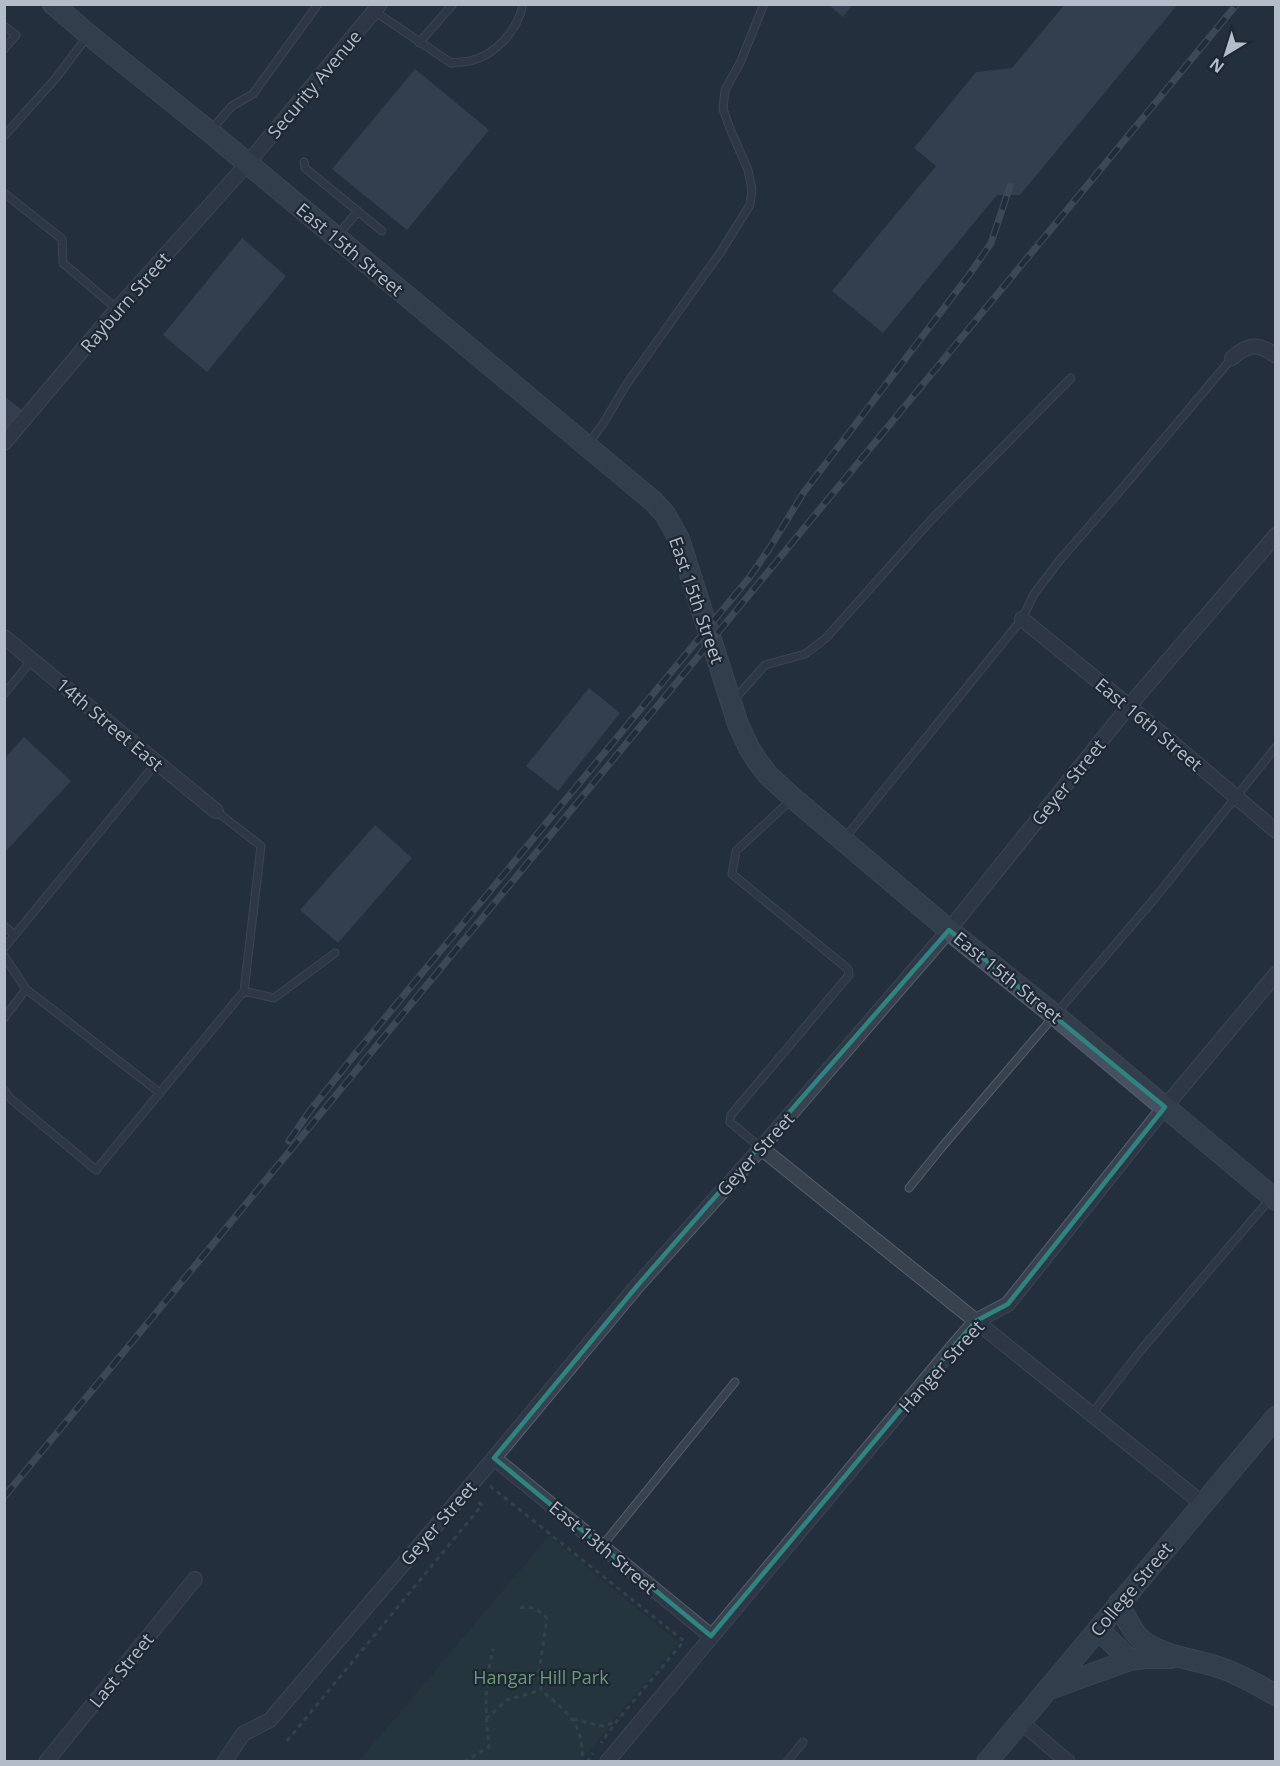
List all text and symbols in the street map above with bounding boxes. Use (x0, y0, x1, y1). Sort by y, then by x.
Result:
north arrow (1196, 24, 1256, 84)
street label: Security Avenue (262, 25, 366, 143)
text: N (1205, 53, 1229, 78)
street label: East 15th Street (291, 197, 409, 301)
street label: Rayburn Street (75, 247, 175, 357)
street label: East 15th Street (664, 533, 730, 667)
street label: 14th Street East (51, 672, 169, 776)
street label: East 16th Street (1090, 672, 1208, 776)
street label: Geyer Street (1026, 734, 1110, 830)
street label: East 15th Street (949, 926, 1067, 1028)
street label: Geyer Street (711, 1107, 799, 1201)
street label: Hanger Street (893, 1315, 989, 1417)
street label: Geyer Street (395, 1476, 481, 1570)
street label: East 13th Street (544, 1495, 662, 1599)
street label: College Street (1084, 1537, 1178, 1641)
street label: Last Street (84, 1628, 158, 1712)
park label: Hangar Hill Park (473, 1665, 609, 1689)

